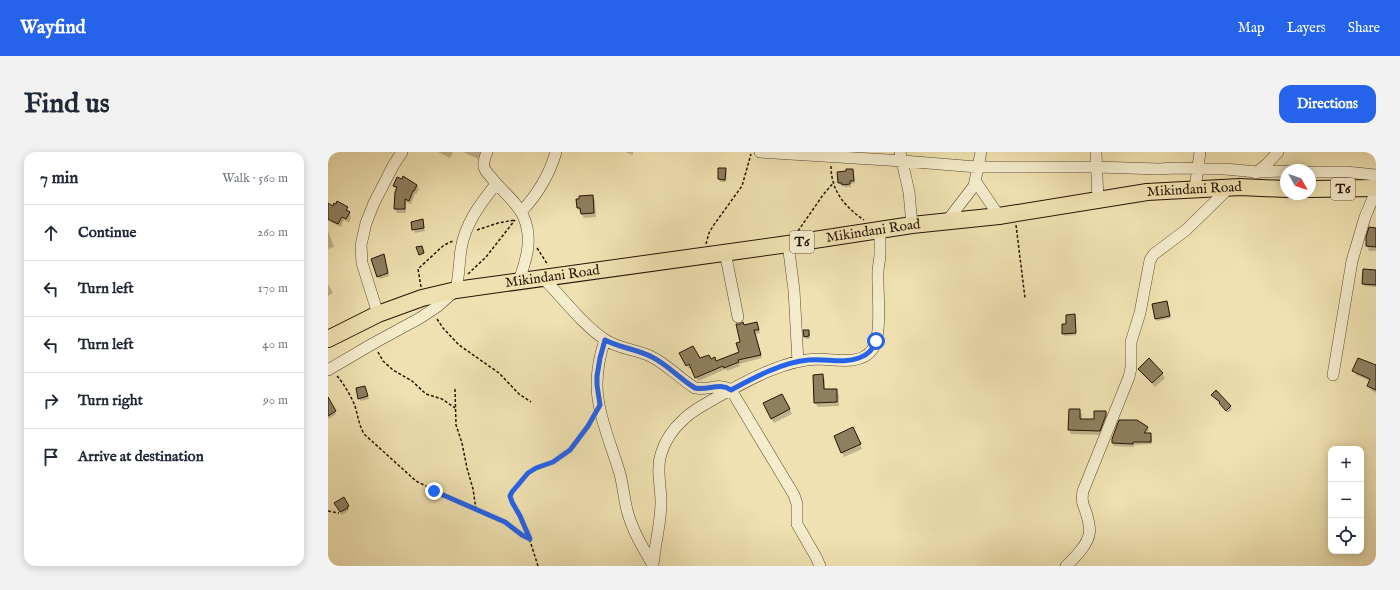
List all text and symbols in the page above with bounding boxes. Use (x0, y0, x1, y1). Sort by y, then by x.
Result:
text: Wayfind (20, 16, 86, 40)
text: Map (1238, 19, 1265, 37)
text: Layers (1287, 19, 1326, 37)
text: Share (1348, 19, 1380, 37)
button: Directions (1279, 85, 1376, 123)
text: Find us (24, 87, 110, 122)
north arrow (1280, 164, 1316, 200)
text: 7 min (40, 168, 78, 189)
text: Walk · 560 m (222, 170, 288, 187)
street label: Mikindani Road (1146, 178, 1243, 201)
road number: T6 (1331, 178, 1355, 200)
street label: Mikindani Road (825, 215, 922, 247)
icon: ahead (40, 222, 62, 244)
text: Continue (78, 223, 136, 242)
text: 260 m (257, 224, 288, 241)
road number: T6 (790, 231, 814, 253)
street label: Mikindani Road (504, 261, 601, 292)
icon: left (40, 278, 62, 300)
text: Turn left (78, 279, 134, 298)
text: 170 m (258, 280, 288, 297)
route start (867, 332, 885, 350)
icon: left (40, 334, 62, 356)
text: Turn left (78, 335, 134, 354)
text: 40 m (262, 336, 288, 353)
icon: right (40, 390, 62, 412)
text: Turn right (78, 391, 143, 410)
text: 90 m (263, 392, 288, 409)
icon: arrive (40, 446, 62, 468)
map controls (1328, 446, 1364, 554)
button: + (1328, 446, 1364, 482)
text: Arrive at destination (78, 447, 204, 466)
route end (425, 482, 443, 500)
button: − (1328, 482, 1364, 518)
button: locate (1328, 518, 1364, 554)

